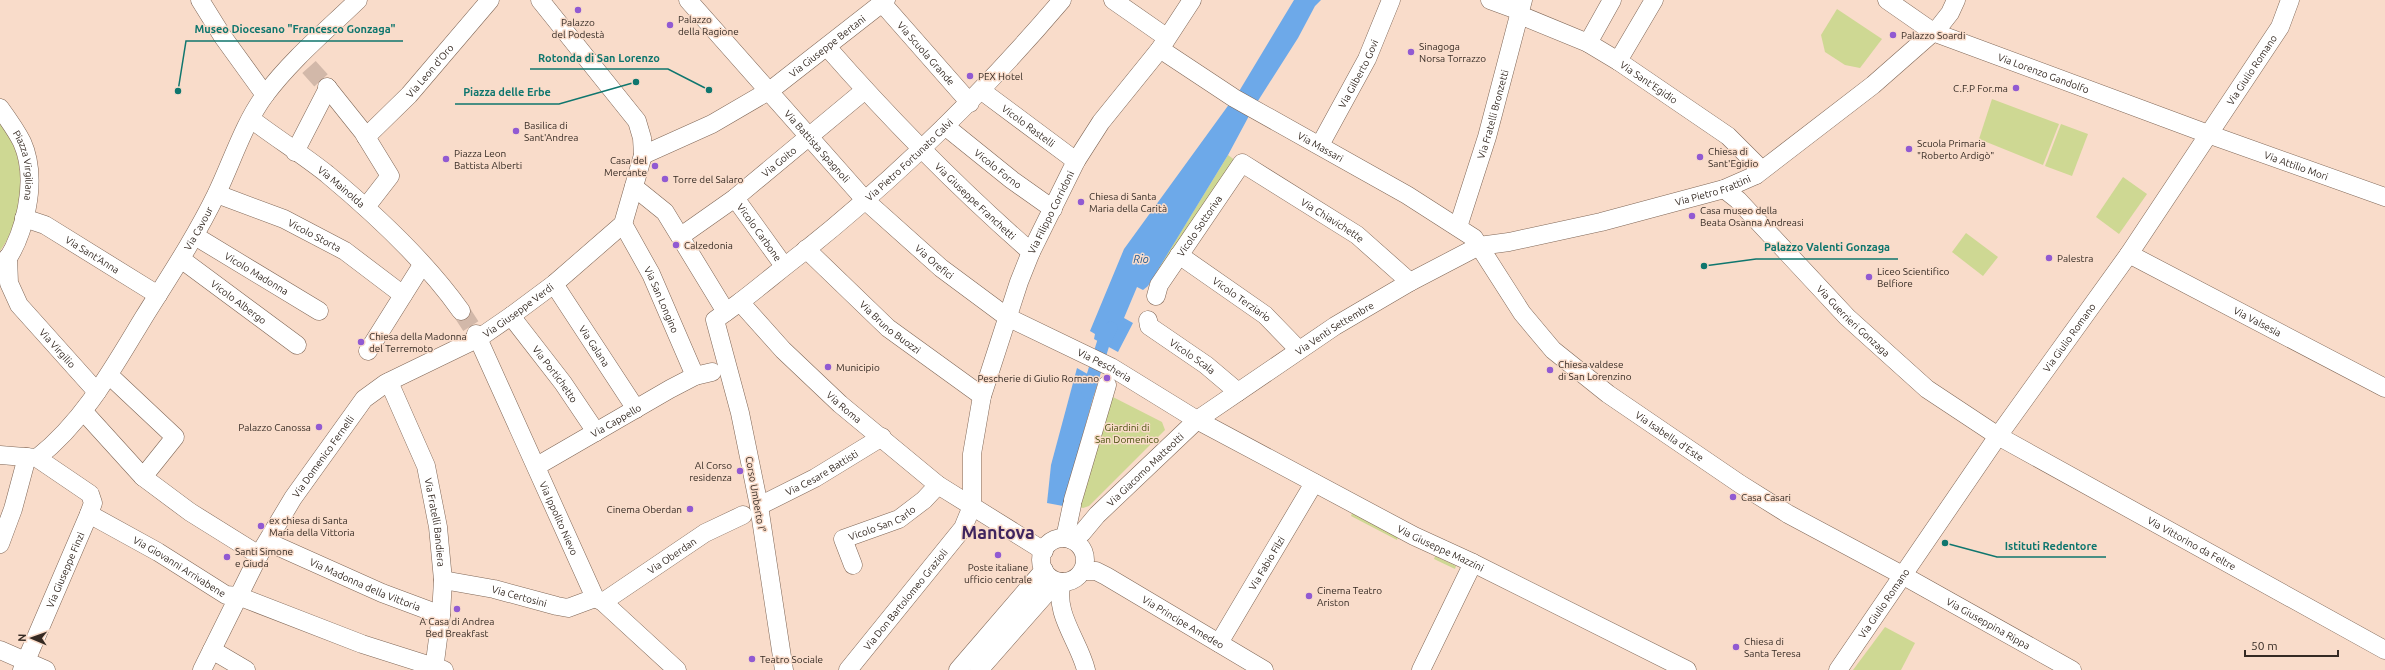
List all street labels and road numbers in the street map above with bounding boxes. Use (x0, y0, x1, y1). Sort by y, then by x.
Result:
street label: Via Giuseppe Bertani (787, 13, 868, 80)
street label: Via Scuola Grande (895, 20, 957, 88)
street label: Via Giulio Romano (2225, 33, 2279, 107)
street label: Via Gilberto Govi (1336, 38, 1380, 110)
street label: Via Leon d'Oro (404, 42, 456, 100)
street label: Via Lorenzo Gandolfo (1996, 52, 2091, 96)
street label: Via Sant'Egidio (1618, 59, 1680, 106)
street label: Via Fratelli Bronzetti (1475, 69, 1510, 160)
street label: Vicolo Rastelli (1000, 103, 1057, 149)
street label: Via Battista Spagnoli (782, 108, 852, 185)
street label: Via Pietro Fortunato Calvi (863, 117, 955, 203)
street label: Piazza Virgiliana (11, 128, 34, 201)
street label: Via Massari (1296, 130, 1345, 164)
street label: Via Goito (760, 144, 799, 179)
street label: Vicolo Forno (972, 147, 1023, 191)
street label: Via Attilio Mori (2262, 149, 2330, 182)
street label: Via Giuseppe Franchetti (933, 161, 1018, 242)
street label: Via Mainolda (316, 164, 367, 210)
street label: Via Filippo Corridoni (1026, 169, 1076, 256)
street label: Via Pietro Frattini (1674, 173, 1752, 208)
street label: Vicolo Sottoriva (1175, 193, 1224, 259)
street label: Via Chiavichette (1299, 196, 1366, 245)
street label: Vicolo Carbone (735, 201, 784, 263)
street label: Via Cavour (182, 205, 215, 252)
street label: Vicolo Storta (286, 217, 343, 254)
street label: Via Sant'Anna (63, 234, 121, 276)
street label: Via Orefici (913, 243, 956, 281)
street label: Vicolo Madonna (222, 250, 290, 297)
street label: Via San Longino (642, 265, 681, 335)
street label: Vicolo Terziario (1210, 275, 1273, 324)
street label: Vicolo Albergo (209, 278, 269, 327)
street label: Via Giuseppe Verdi (481, 281, 556, 340)
street label: Via Guerrieri Gonzaga (1814, 283, 1892, 359)
street label: Via Bruno Buozzi (857, 299, 923, 356)
street label: Via Venti Settembre (1294, 300, 1376, 357)
street label: Via Giulio Romano (2041, 301, 2098, 374)
street label: Via Valsesia (2232, 305, 2283, 339)
street label: Via Galana (577, 323, 612, 369)
street label: Via Virgilio (37, 327, 78, 370)
street label: Vicolo Scala (1167, 337, 1217, 376)
street label: Via Portichetto (530, 344, 580, 405)
street label: Via Pescheria (1076, 347, 1133, 384)
street label: Via Roma (824, 389, 863, 425)
street label: Via Cappello (589, 402, 643, 440)
street label: Via Isabella d'Este (1633, 409, 1706, 464)
street label: Via Domenico Fernelli (290, 414, 356, 500)
street label: Via Giacomo Matteotti (1105, 431, 1186, 509)
street label: Via Cesare Battisti (784, 448, 860, 498)
street label: Corso Umberto I° (743, 455, 768, 533)
street label: Via Fratelli Bandiera (422, 477, 447, 567)
street label: Via Ippolito Nievo (537, 480, 580, 557)
street label: Vicolo San Carlo (847, 504, 918, 543)
street label: Via Vittorino da Feltre (2145, 515, 2238, 573)
street label: Via Giuseppe Mazzini (1395, 523, 1486, 574)
street label: Via Giuseppe Finzi (44, 531, 87, 610)
street label: Via Giovanni Arrivabene (131, 534, 228, 599)
street label: Via Fabio Filzi (1247, 535, 1287, 592)
street label: Via Oberdan (646, 536, 698, 576)
street label: Via Don Bartolomeo Grazioli (861, 547, 950, 652)
street label: Via Madonna della Vittoria (308, 556, 422, 613)
street label: Via Giulio Romano (1856, 566, 1912, 640)
street label: Via Certosini (490, 584, 548, 609)
street label: Via Principe Amedeo (1140, 594, 1226, 651)
street label: Via Giuseppina Rippa (1944, 596, 2032, 651)

